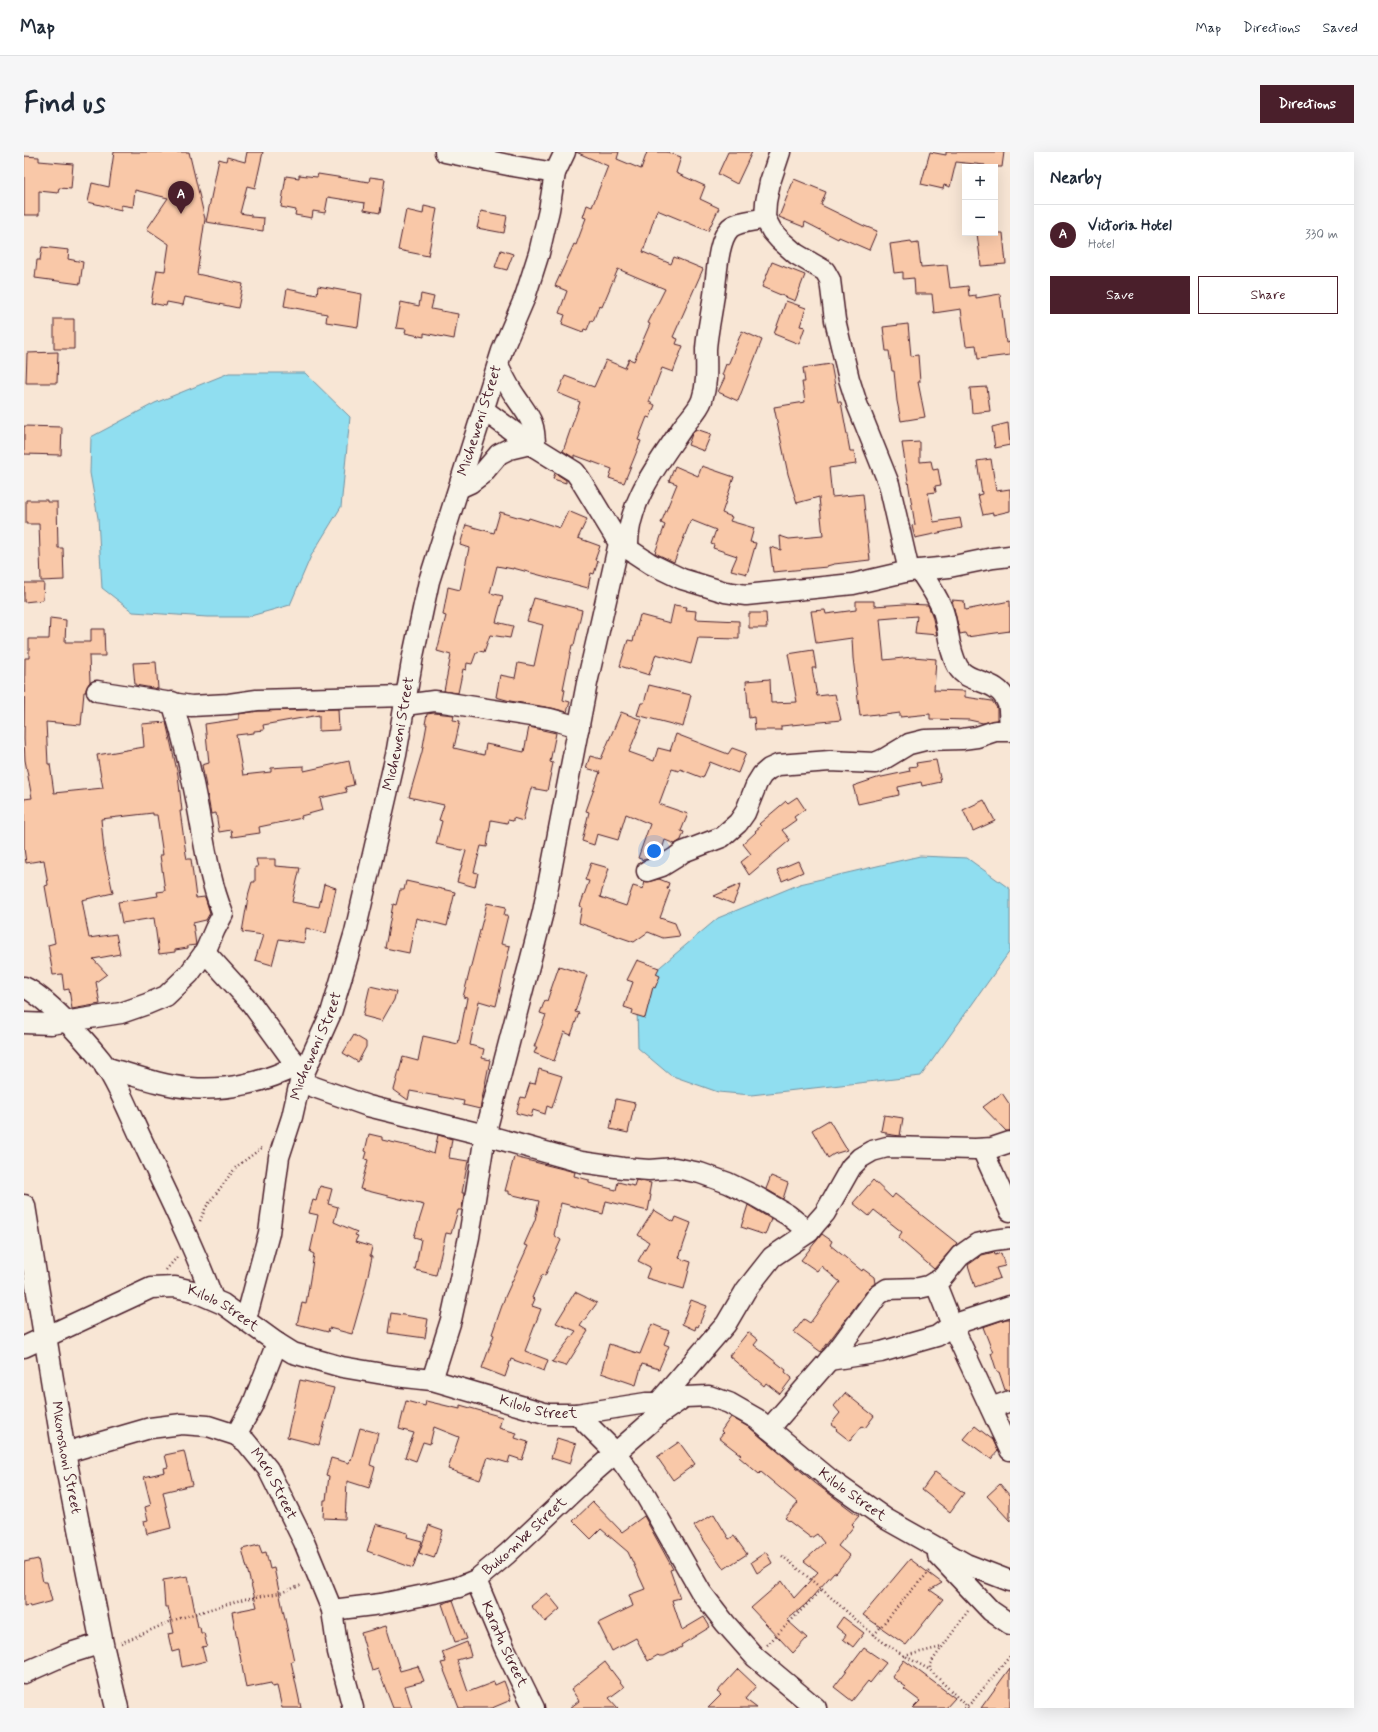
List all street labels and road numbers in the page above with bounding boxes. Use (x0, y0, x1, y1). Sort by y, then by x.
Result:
street label: Micheweni Street (453, 362, 507, 479)
street label: Micheweni Street (378, 675, 419, 793)
street label: Micheweni Street (286, 990, 347, 1102)
street label: Kilolo Street (186, 1280, 263, 1337)
street label: Kilolo Street (497, 1390, 577, 1424)
street label: Mkoroshoni Street (46, 1400, 86, 1516)
street label: Meru Street (245, 1444, 301, 1523)
street label: Kilolo Street (814, 1463, 890, 1526)
street label: Bukombe Street (478, 1492, 572, 1580)
street label: Karatu Street (476, 1598, 532, 1691)

